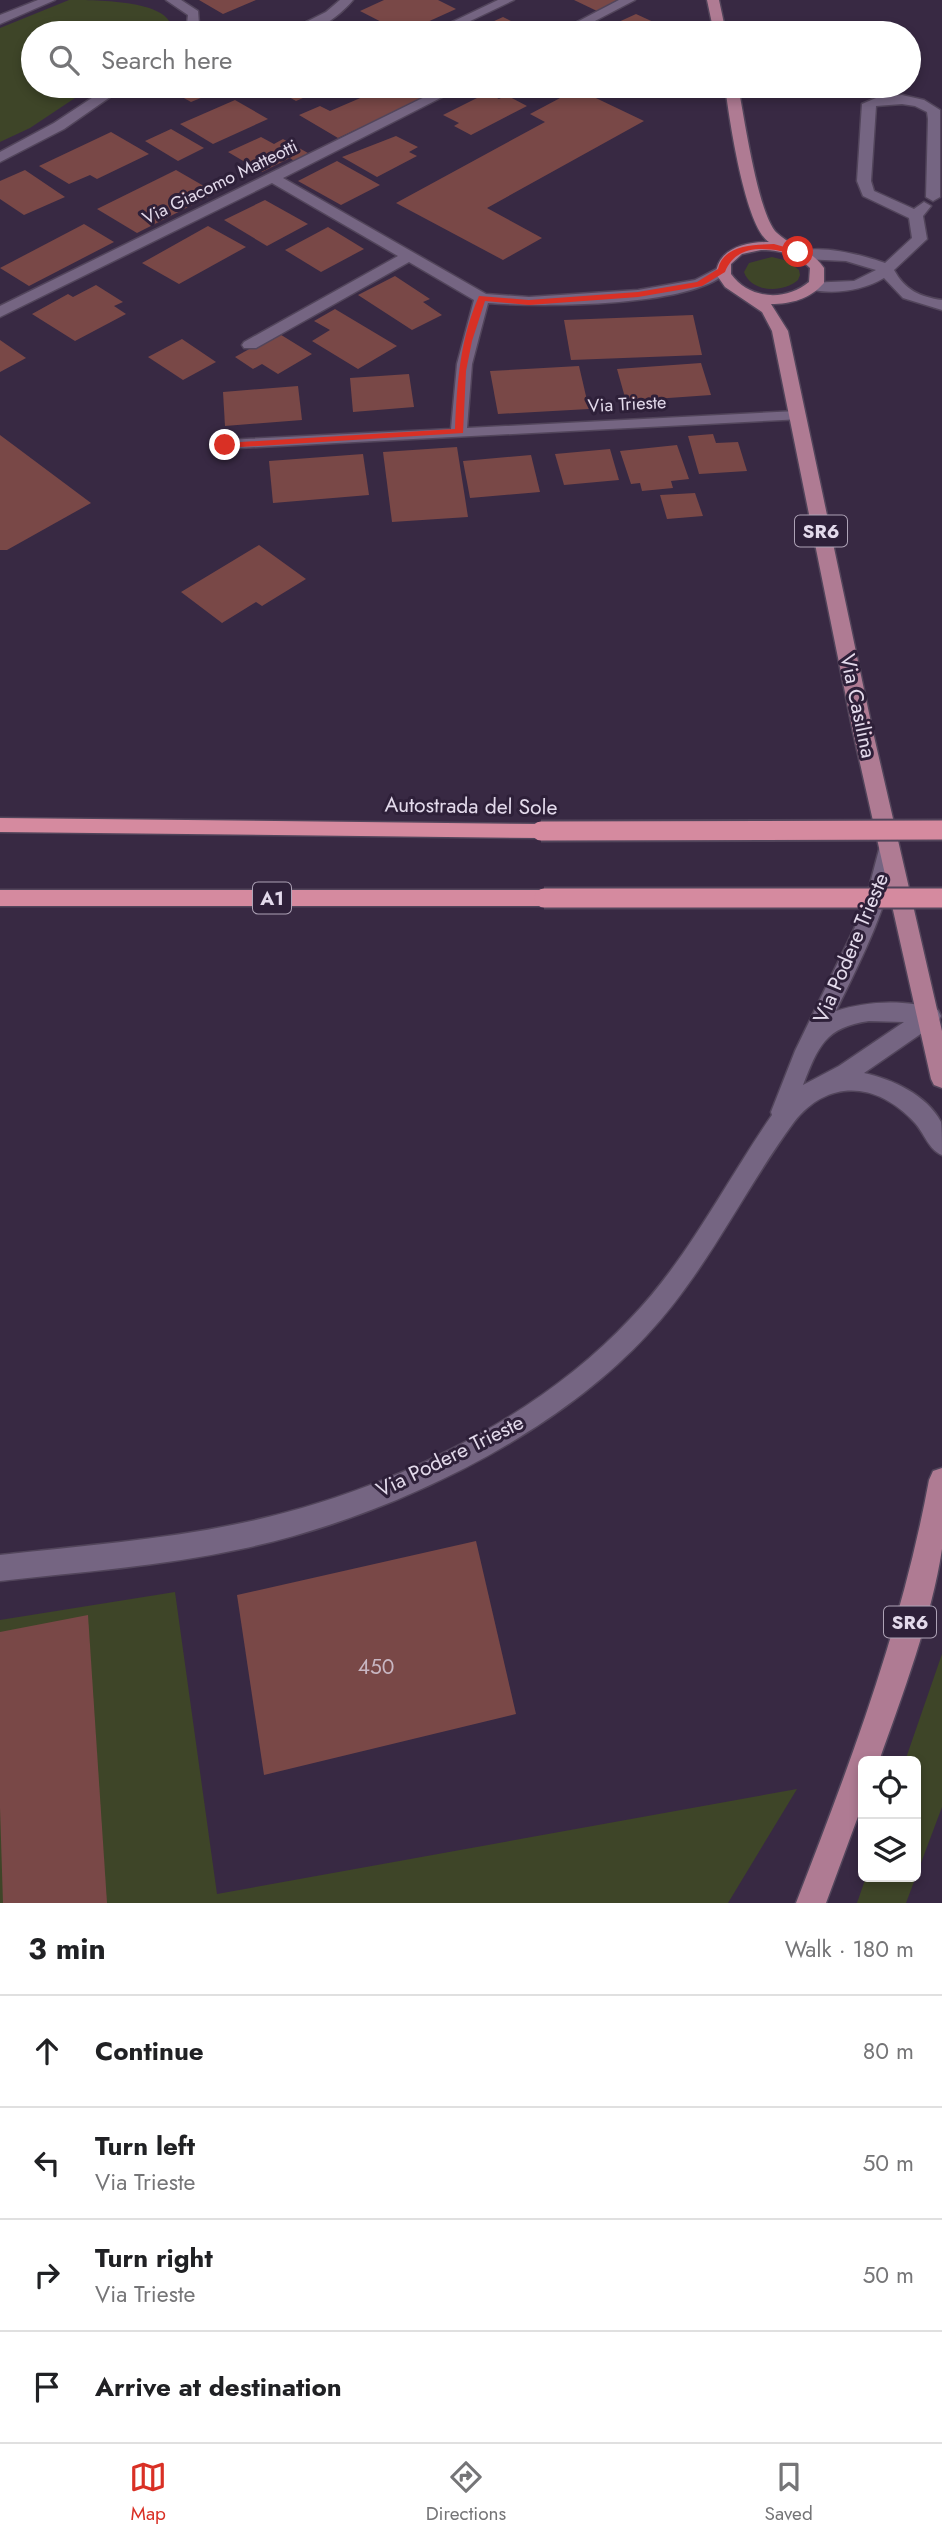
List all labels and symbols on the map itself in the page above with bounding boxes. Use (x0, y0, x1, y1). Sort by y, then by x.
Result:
street label: Via Giacomo Matteotti (138, 133, 302, 231)
route start (782, 236, 813, 267)
street label: Via Trieste (587, 389, 667, 419)
route end (209, 429, 240, 460)
road number: SR6 (795, 516, 847, 546)
street label: Via Casilina (832, 651, 884, 761)
street label: Autostrada del Sole (384, 789, 558, 823)
street label: Via Podere Trieste (806, 868, 896, 1028)
road number: A1 (253, 882, 291, 914)
street label: Via Podere Trieste (371, 1407, 529, 1505)
road number: SR6 (884, 1606, 936, 1638)
house number: 450 (358, 1652, 394, 1682)

